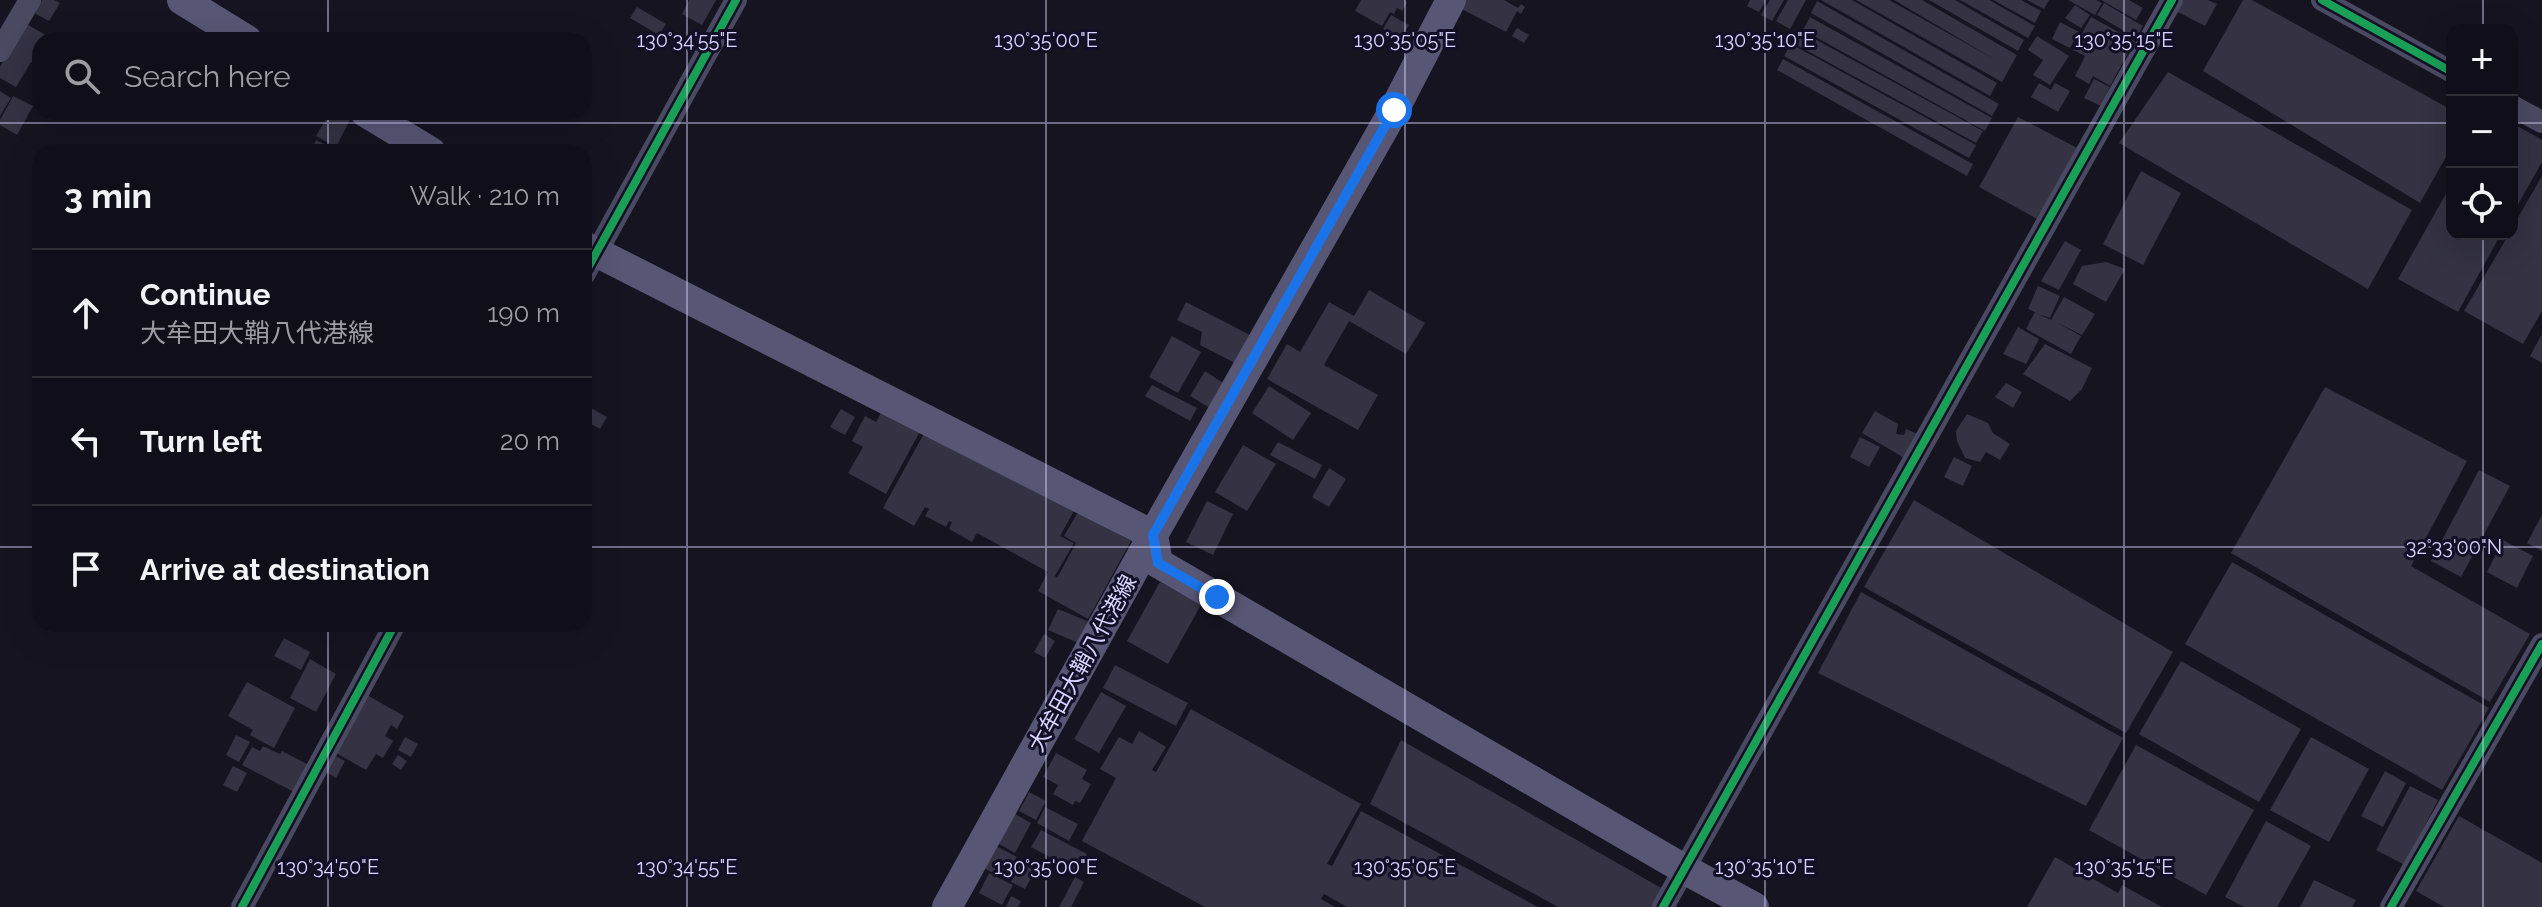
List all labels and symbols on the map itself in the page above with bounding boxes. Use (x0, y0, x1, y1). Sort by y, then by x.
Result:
text: 130°34'55"E (637, 28, 737, 52)
text: 130°35'00"E (994, 28, 1098, 52)
text: 130°35'05"E (1354, 28, 1456, 52)
text: 130°35'10"E (1715, 28, 1815, 52)
text: 130°35'15"E (2074, 28, 2174, 52)
route start (1376, 92, 1412, 128)
text: 32°33'00"N (2406, 535, 2502, 559)
street label: 大牟田大鞘八代港線 (1023, 570, 1141, 756)
route end (1199, 579, 1235, 615)
text: 130°34'50"E (277, 855, 379, 879)
text: 130°34'55"E (637, 855, 737, 879)
text: 130°35'00"E (994, 855, 1098, 879)
text: 130°35'05"E (1354, 855, 1456, 879)
text: 130°35'10"E (1715, 855, 1815, 879)
text: 130°35'15"E (2074, 855, 2174, 879)

